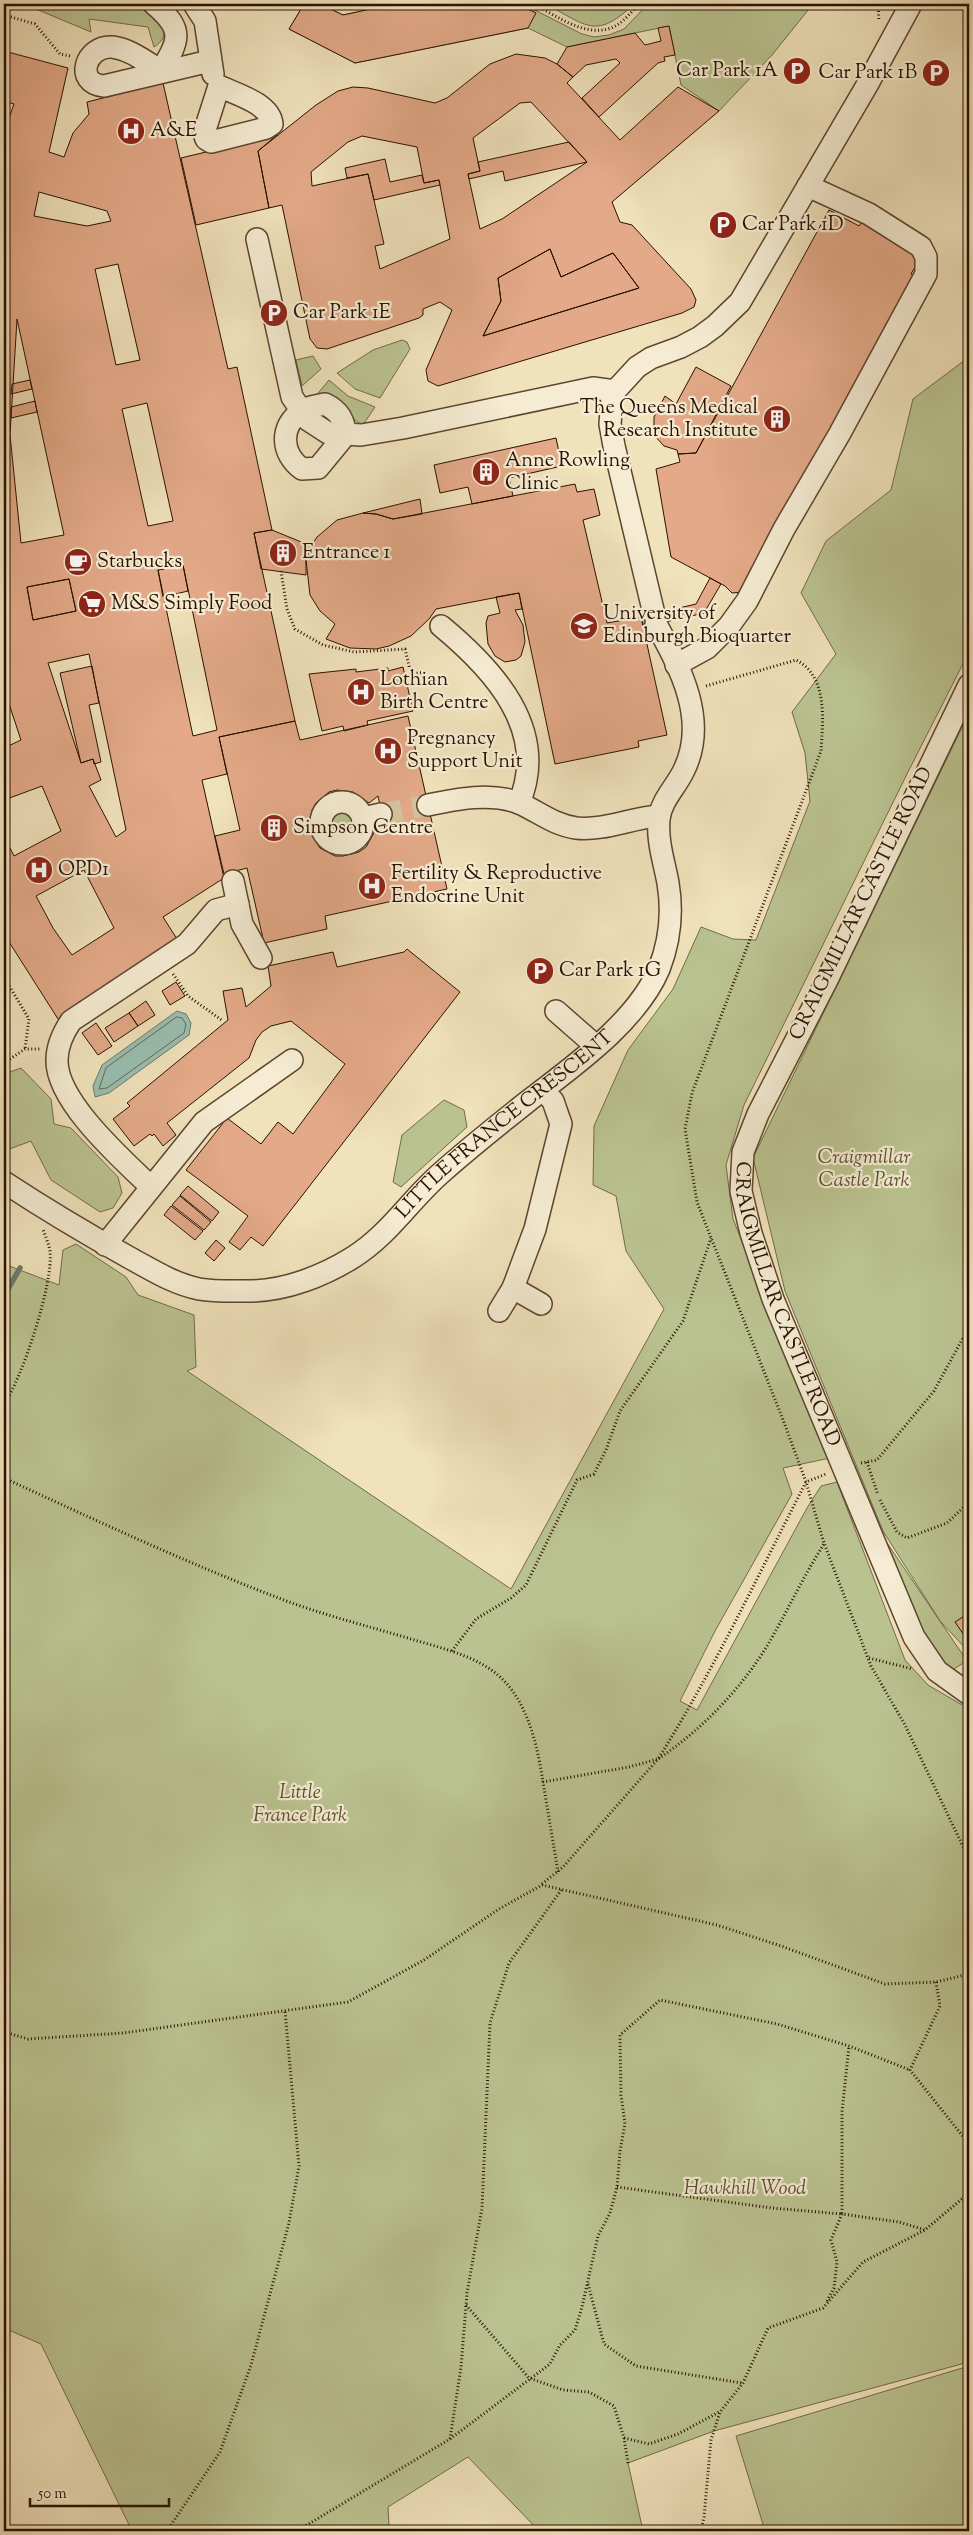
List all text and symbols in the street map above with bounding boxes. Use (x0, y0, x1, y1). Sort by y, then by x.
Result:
parking icon: Car Park 1A (782, 56, 812, 86)
place label: Car Park 1A (676, 57, 778, 86)
parking icon: Car Park 1B (921, 58, 951, 88)
place label: Car Park 1B (819, 59, 917, 88)
hospital icon: A&E (116, 116, 146, 146)
place label: A&E (150, 117, 197, 146)
parking icon: Car Park 1D (708, 210, 738, 240)
place label: Car Park 1D (742, 211, 844, 240)
parking icon: Car Park 1E (259, 298, 289, 328)
place label: Car Park 1E (293, 299, 391, 328)
place label: The Queens Medical Research Institute (580, 394, 758, 446)
building icon: The Queens Medical Research Institute (762, 404, 792, 434)
place label: Anne Rowling Clinic (505, 447, 630, 499)
building icon: Anne Rowling Clinic (471, 457, 501, 487)
building icon: Entrance 1 (268, 538, 298, 568)
place label: Entrance 1 (302, 539, 390, 568)
cafe icon: Starbucks (63, 547, 93, 577)
place label: Starbucks (97, 548, 182, 577)
supermarket icon: M&S Simply Food (77, 589, 107, 619)
place label: M&S Simply Food (111, 590, 272, 619)
place label: University of Edinburgh Bioquarter (603, 600, 792, 652)
school or university icon: University of Edinburgh Bioquarter (569, 611, 599, 641)
place label: Lothian Birth Centre (380, 666, 489, 718)
hospital icon: Lothian Birth Centre (346, 677, 376, 707)
place label: Pregnancy Support Unit (407, 725, 523, 777)
hospital icon: Pregnancy Support Unit (373, 736, 403, 766)
street label: CRAIGMILLAR CASTLE ROAD (783, 762, 941, 1046)
building icon: Simpson Centre (259, 813, 289, 843)
place label: Simpson Centre (293, 814, 433, 843)
hospital icon: OPD1 (24, 855, 54, 885)
place label: OPD1 (58, 856, 109, 885)
place label: Fertility & Reproductive Endocrine Unit (391, 860, 602, 912)
hospital icon: Fertility & Reproductive Endocrine Unit (357, 871, 387, 901)
parking icon: Car Park 1G (525, 956, 555, 986)
place label: Car Park 1G (559, 957, 661, 986)
street label: LITTLE FRANCE CRESCENT (389, 1024, 620, 1225)
park label: Craigmillar Castle Park (817, 1144, 911, 1196)
street label: CRAIGMILLAR CASTLE ROAD (726, 1161, 848, 1451)
park label: Little France Park (253, 1779, 347, 1831)
park label: Hawkhill Wood (684, 2175, 806, 2204)
scale bar (30, 2475, 169, 2507)
text: 50 m (37, 2484, 67, 2505)

